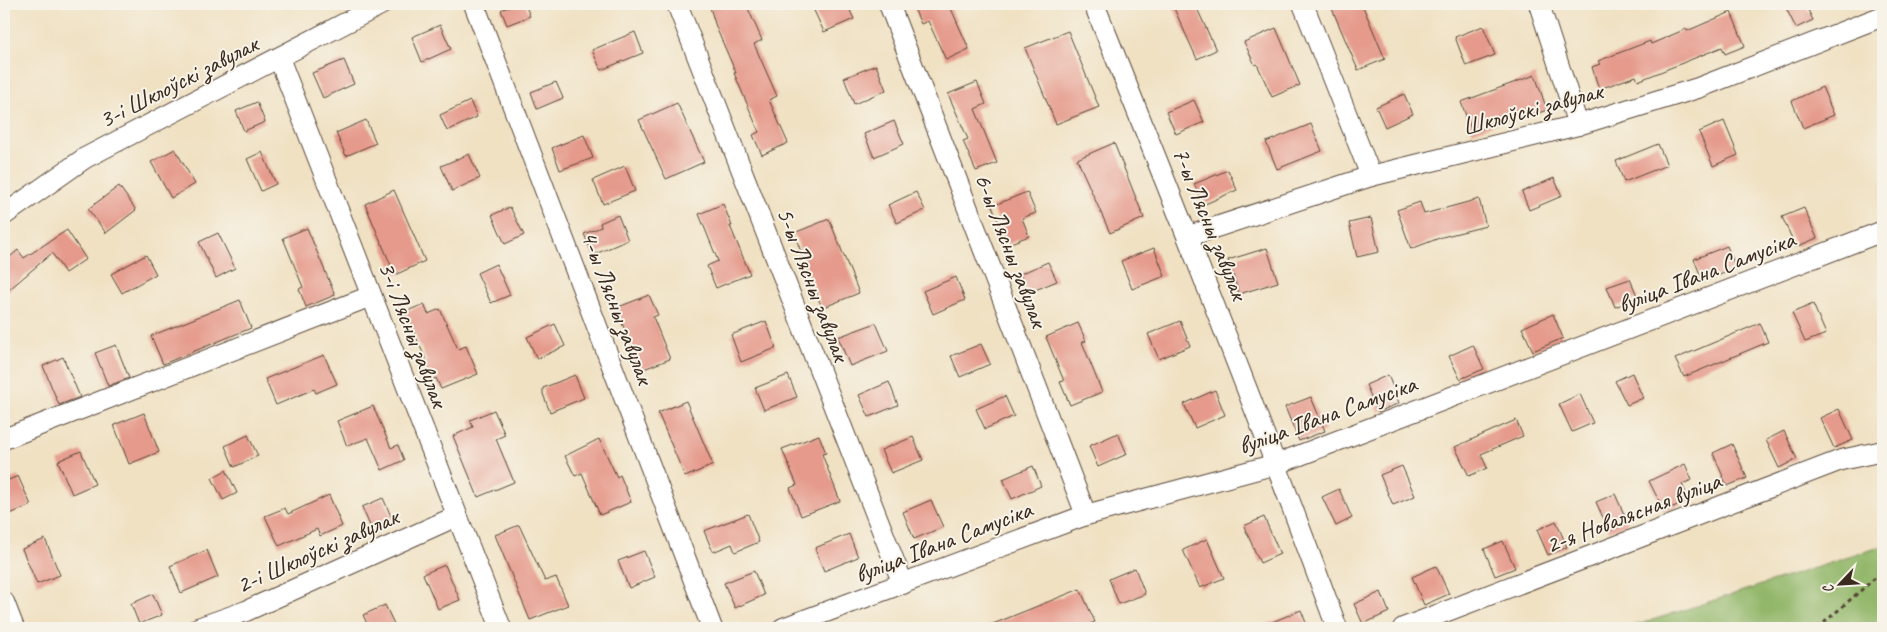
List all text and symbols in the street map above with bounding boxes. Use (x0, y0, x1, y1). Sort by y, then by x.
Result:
street label: 3-і Шклоўскі завулак (94, 27, 266, 137)
street label: Шклоўскі завулак (1458, 74, 1609, 144)
street label: 7-ы Лясны завулак (1164, 142, 1256, 307)
street label: 6-ы Лясны завулак (966, 169, 1056, 335)
street label: 5-ы Лясны завулак (768, 203, 858, 369)
street label: вуліца Івана Самусіка (1613, 223, 1802, 320)
street label: 4-ы Лясны завулак (572, 226, 662, 392)
street label: 3-і Лясны завулак (370, 257, 456, 415)
street label: вуліца Івана Самусіка (1234, 367, 1423, 462)
street label: 2-я Новалясная вуліца (1541, 464, 1728, 561)
street label: вуліца Івана Самусіка (850, 493, 1039, 590)
street label: 2-і Шклоўскі завулак (231, 500, 406, 602)
north arrow (1814, 560, 1864, 610)
text: С (1819, 581, 1838, 596)

